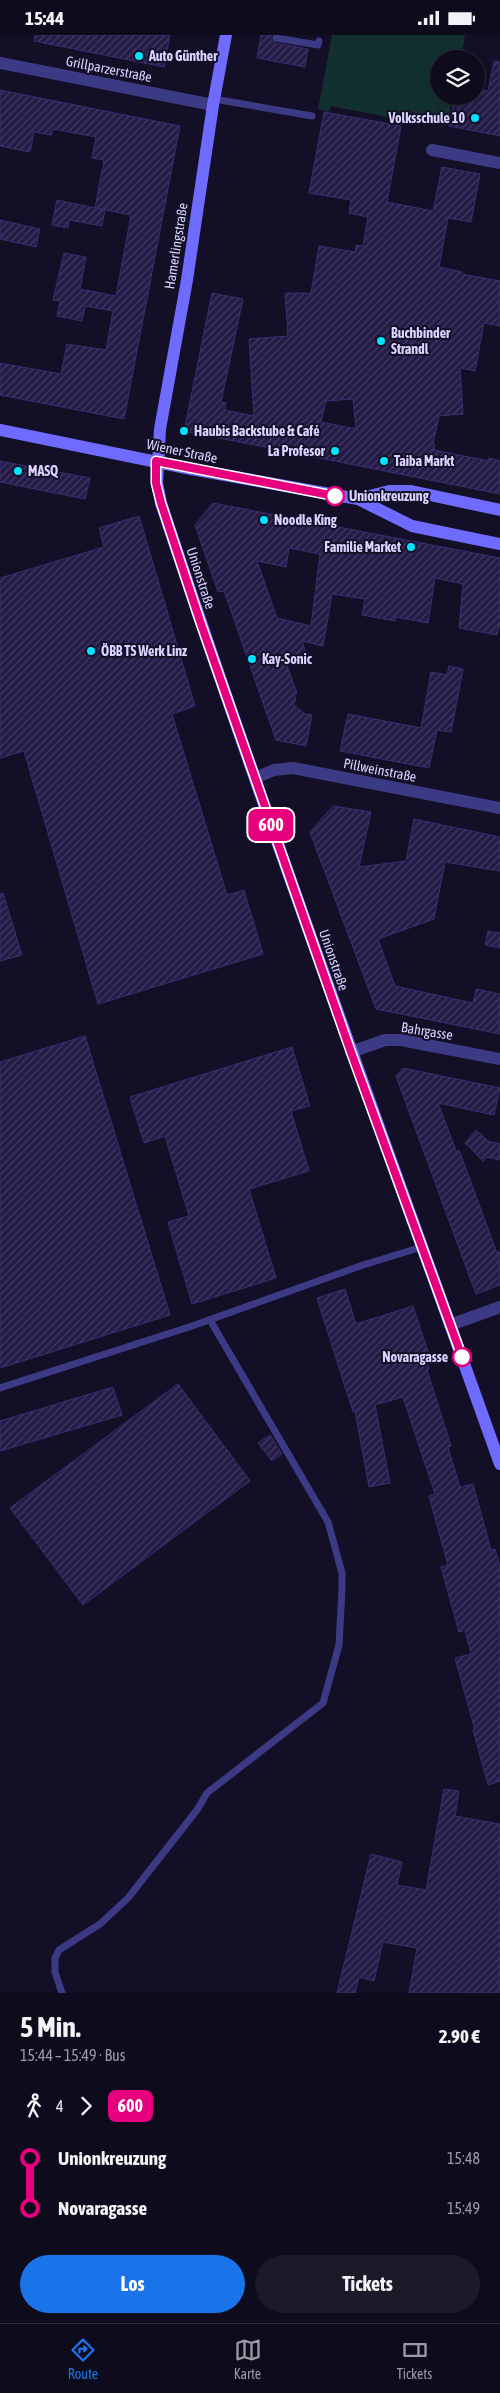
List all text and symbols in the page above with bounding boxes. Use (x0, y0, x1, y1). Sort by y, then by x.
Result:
text: 15:44 (25, 7, 64, 29)
place label: Auto Günther (148, 48, 218, 64)
marker: Auto Günther (133, 50, 145, 62)
map controls (430, 50, 485, 105)
button: layers (430, 50, 485, 105)
street label: Grillparzerstraße (65, 53, 153, 85)
place label: Volksschule 10 (387, 110, 465, 126)
marker: Volksschule 10 (469, 112, 481, 124)
street label: Hamerlingstraße (161, 202, 191, 290)
place label: Buchbinder Strandl (391, 325, 451, 357)
marker: Buchbinder Strandl (375, 335, 387, 347)
place label: Haubis Backstube & Café (194, 423, 319, 439)
marker: Haubis Backstube & Café (178, 425, 190, 437)
street label: Wiener Straße (145, 436, 219, 466)
place label: La Profesor (268, 443, 326, 459)
marker: La Profesor (329, 445, 341, 457)
place label: Taiba Markt (394, 453, 454, 469)
marker: Taiba Markt (378, 455, 390, 467)
place label: MASQ (28, 463, 59, 479)
marker: MASQ (12, 465, 24, 477)
marker: Unionkreuzung (325, 486, 345, 506)
place label: Unionkreuzung (349, 488, 430, 504)
place label: Noodle King (274, 512, 338, 528)
marker: Noodle King (258, 514, 270, 526)
place label: Familie Market (324, 539, 401, 555)
marker: Familie Market (405, 541, 417, 553)
street label: Unionstraße (184, 545, 218, 611)
place label: ÖBB TS Werk Linz (101, 643, 187, 659)
marker: ÖBB TS Werk Linz (85, 645, 97, 657)
place label: Kay-Sonic (262, 651, 313, 667)
marker: Kay-Sonic (246, 653, 258, 665)
street label: Pillweinstraße (342, 755, 418, 785)
line badge: 600 (242, 809, 300, 841)
text: 600 (258, 814, 284, 835)
street label: Unionstraße (316, 927, 352, 993)
street label: Bahrgasse (400, 1019, 454, 1043)
marker: Novaragasse (452, 1347, 472, 1367)
place label: Novaragasse (382, 1349, 448, 1365)
text: 5 Min. (20, 2011, 81, 2043)
text: 2.90 € (439, 2025, 480, 2047)
text: 15:44 – 15:49 · Bus (20, 2046, 125, 2064)
icon: walk (20, 2092, 48, 2120)
icon: forward (72, 2092, 100, 2120)
text: 600 (118, 2095, 143, 2116)
text: 4 (56, 2097, 64, 2115)
text: Unionkreuzung (58, 2147, 166, 2169)
text: 15:48 (447, 2149, 480, 2167)
text: Novaragasse (58, 2197, 147, 2219)
text: 15:49 (447, 2199, 480, 2217)
button: Los (20, 2255, 245, 2313)
button: Tickets (255, 2255, 480, 2313)
tab: Route (68, 2336, 98, 2382)
tab: Karte (234, 2336, 262, 2382)
tab: Tickets (397, 2336, 432, 2382)

